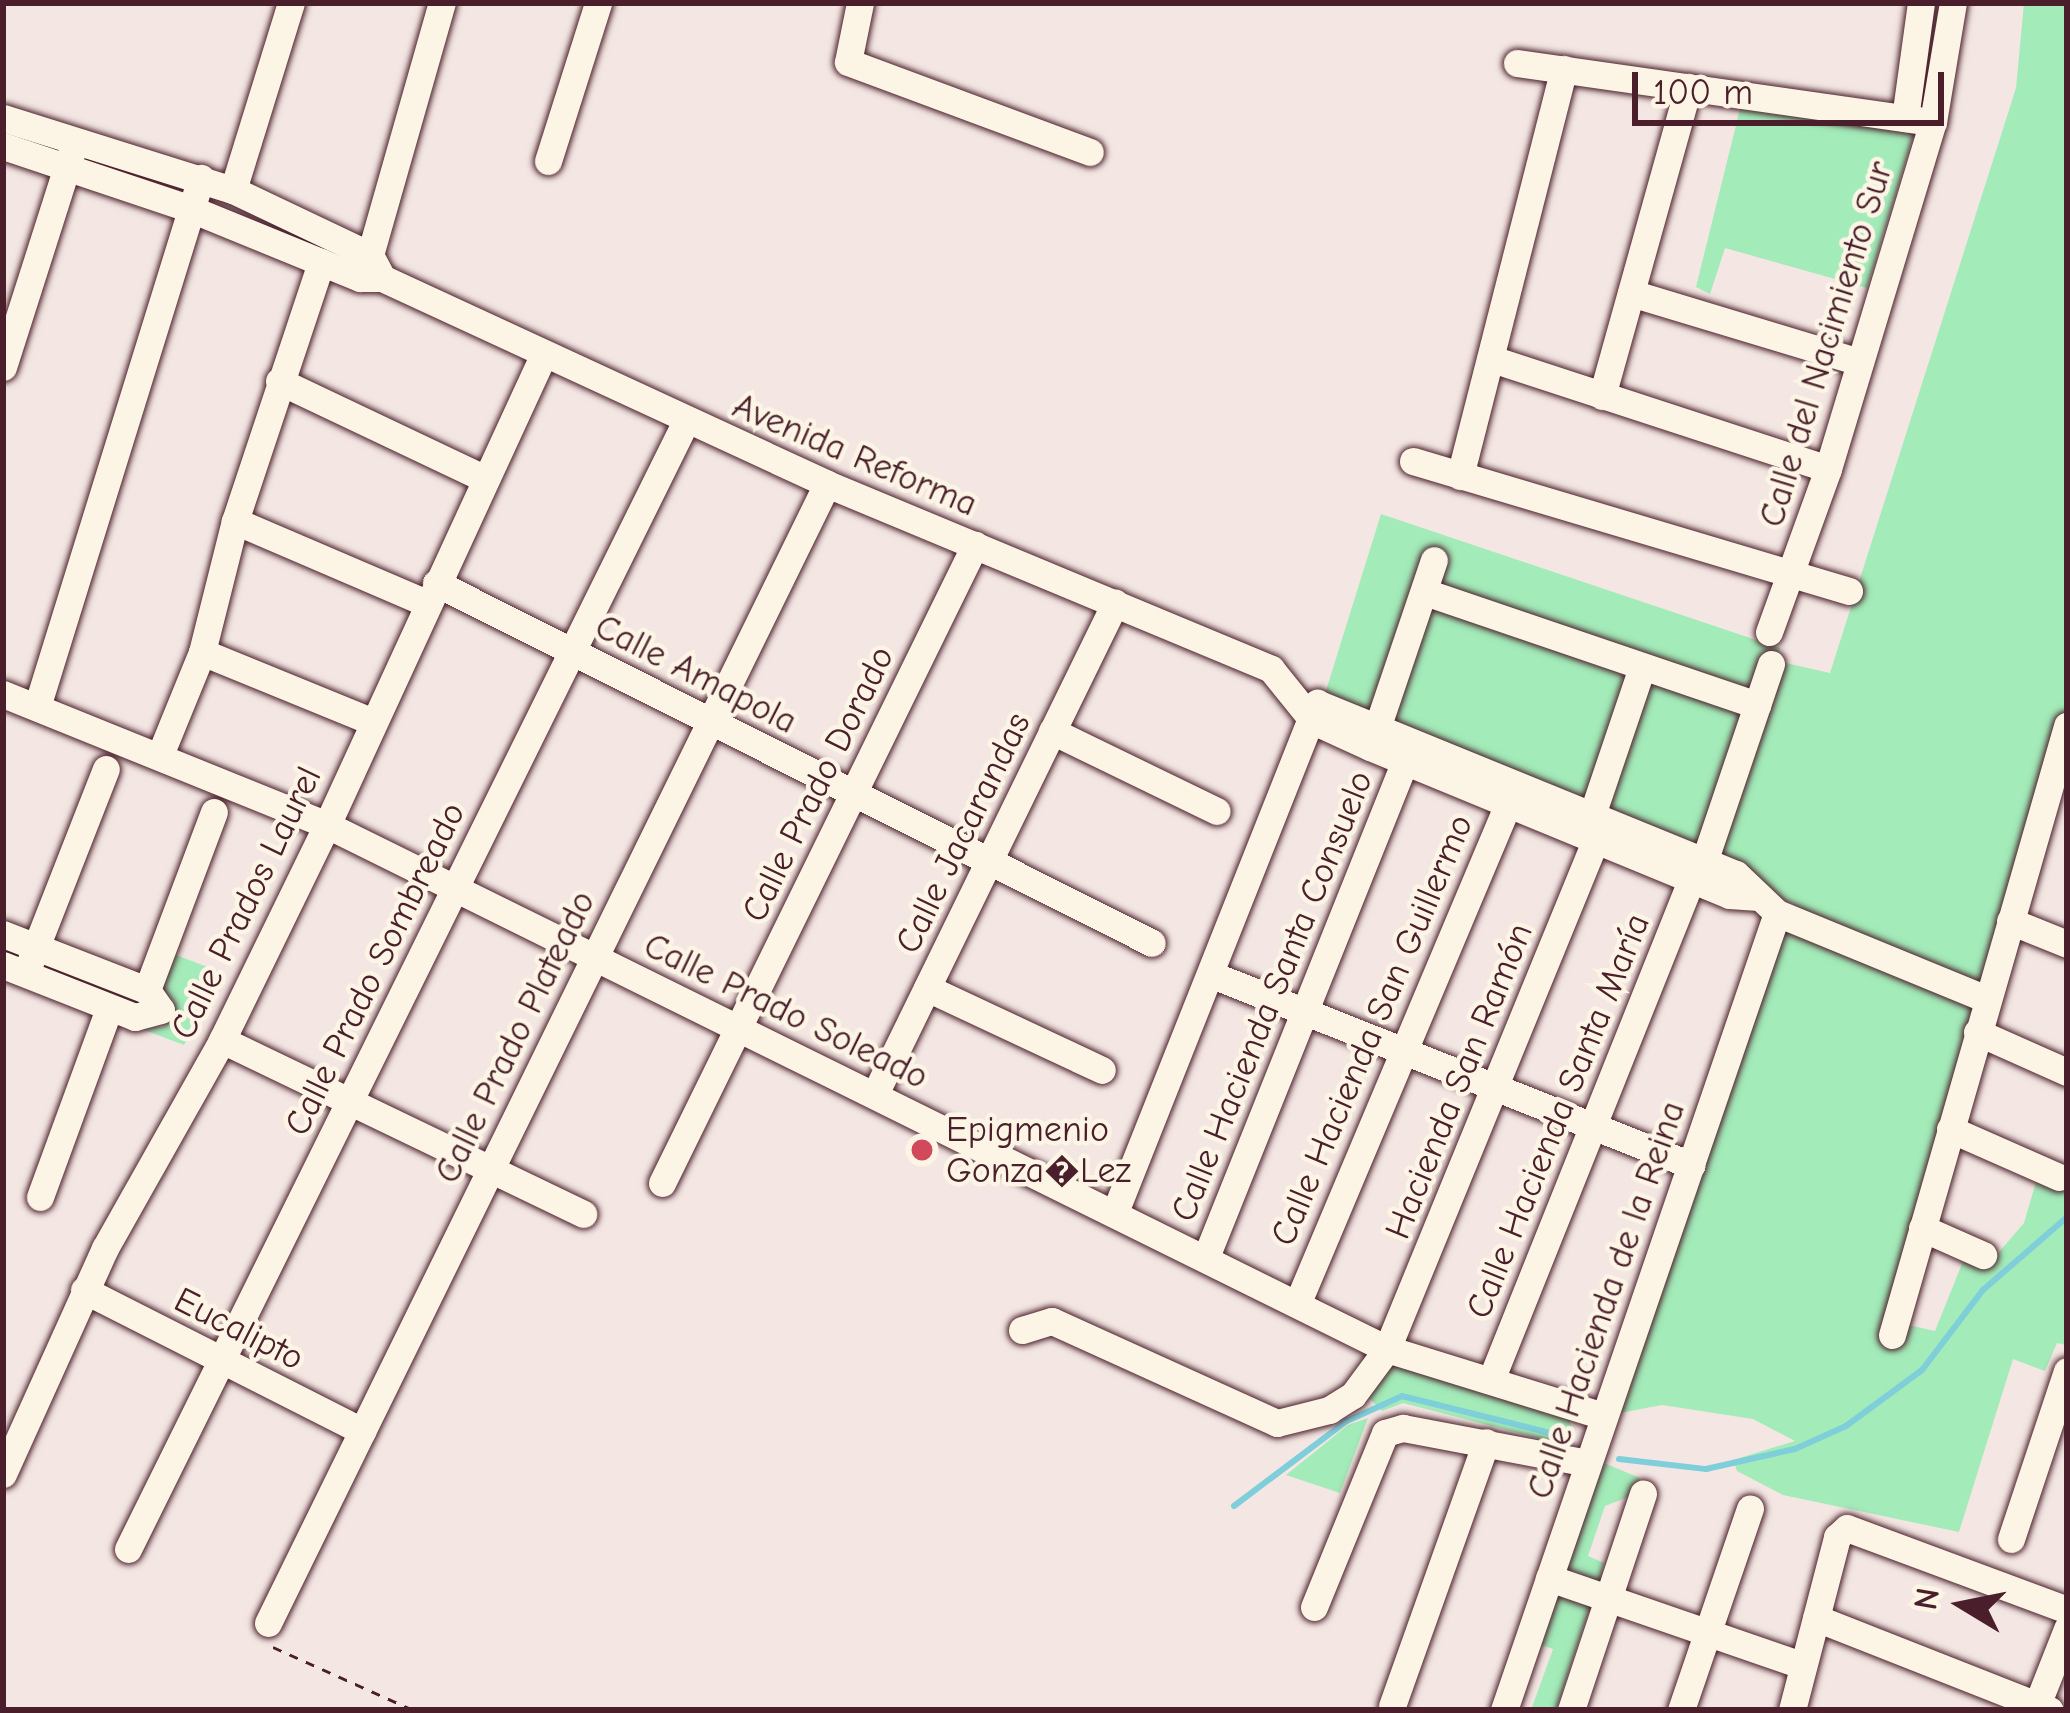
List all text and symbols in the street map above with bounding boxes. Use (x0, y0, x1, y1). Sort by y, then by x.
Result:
scale bar (1638, 48, 1950, 122)
text: 100 m (1653, 72, 1753, 113)
street label: Calle del Nacimiento Sur (1750, 156, 1902, 532)
street label: Avenida Reforma (726, 384, 984, 526)
street label: Calle Amapola (588, 605, 804, 743)
street label: Calle Prado Dorado (733, 639, 903, 929)
street label: Calle Jacarandas (886, 706, 1040, 960)
street label: Calle Prados Laurel (161, 760, 331, 1046)
street label: Calle Hacienda Santa Consuelo (1162, 765, 1382, 1227)
street label: Calle Prado Sombreado (276, 795, 474, 1143)
street label: Calle Hacienda San Guillermo (1261, 808, 1483, 1252)
street label: Calle Prado Plateado (426, 884, 604, 1190)
street label: Calle Hacienda Santa María (1457, 908, 1659, 1324)
street label: Hacienda San Ramón (1376, 917, 1542, 1245)
street label: Calle Prado Soleado (637, 924, 935, 1098)
street label: Calle Hacienda de la Reina (1518, 1096, 1694, 1504)
place label: Epigmenio Gonza�Lez (946, 1107, 1131, 1192)
marker: Epigmenio Gonza�Lez (909, 1137, 935, 1163)
street label: Eucalipto (167, 1278, 311, 1380)
north arrow (1902, 1545, 2022, 1665)
text: N (1906, 1585, 1947, 1613)

